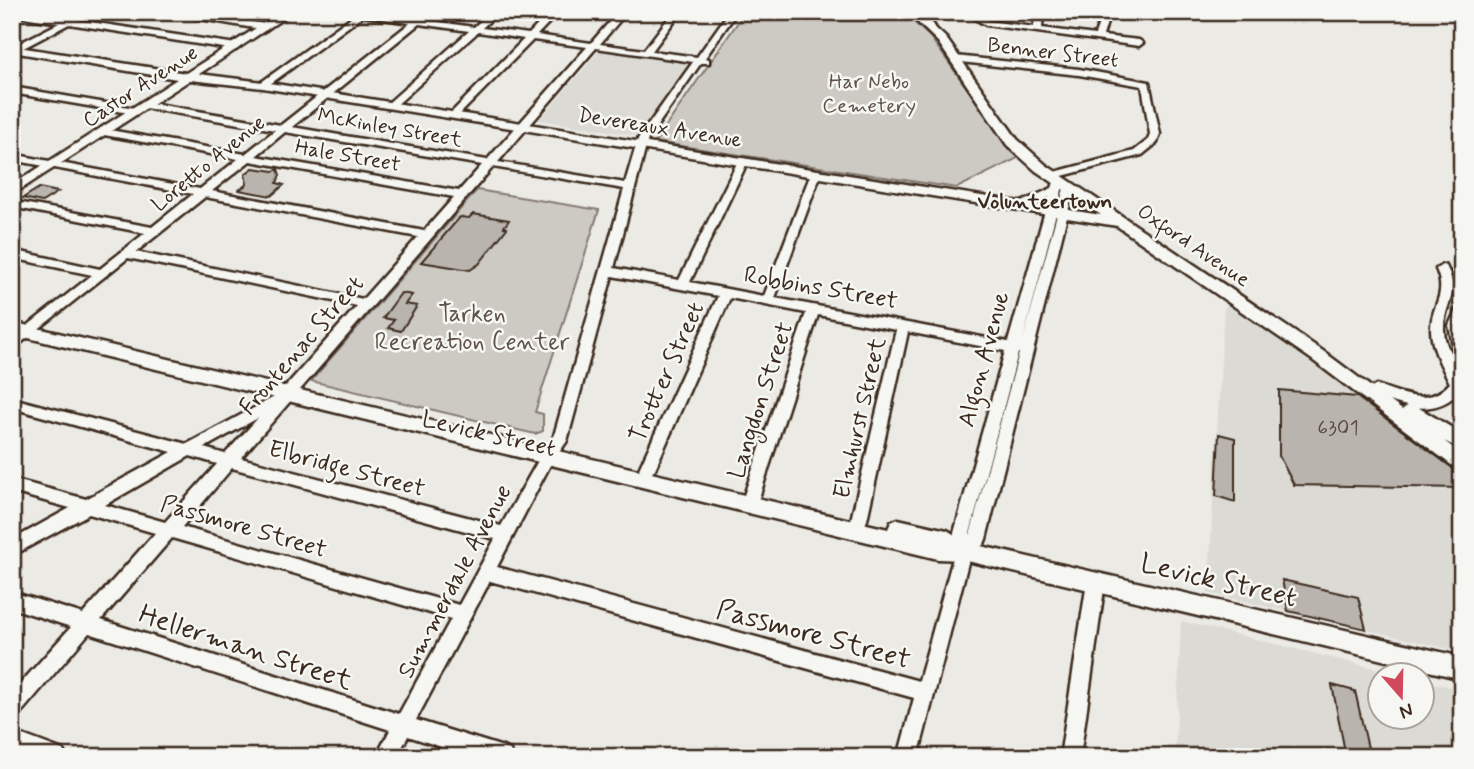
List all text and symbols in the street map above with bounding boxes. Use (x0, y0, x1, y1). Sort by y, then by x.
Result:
street label: Benner Street (986, 31, 1120, 75)
street label: Castor Avenue (78, 39, 203, 135)
park label: Har Nebo Cemetery (822, 68, 916, 120)
street label: McKinley Street (315, 101, 465, 155)
street label: Devereaux Avenue (576, 101, 744, 155)
street label: Loretto Avenue (146, 109, 271, 218)
street label: Hale Street (293, 133, 403, 179)
district label: Volunteertown (978, 188, 1112, 216)
street label: Oxford Avenue (1130, 198, 1255, 296)
street label: Robbins Street (741, 260, 900, 317)
street label: Frontenac Street (233, 270, 371, 422)
street label: Algon Avenue (952, 288, 1020, 431)
street label: Trotter Street (623, 297, 712, 448)
park label: Tarken Recreation Center (375, 299, 570, 358)
street label: Langdon Street (722, 318, 803, 483)
street label: Elmhurst Street (827, 335, 894, 502)
street label: Levick Street (419, 404, 559, 465)
house number: 6301 (1317, 414, 1359, 442)
street label: Elbridge Street (264, 434, 428, 508)
street label: Summerdale Avenue (391, 479, 520, 684)
street label: Passmore Street (157, 489, 330, 566)
street label: Levick Street (1137, 545, 1300, 617)
street label: Passmore Street (712, 592, 915, 679)
street label: Hellerman Street (134, 596, 357, 700)
north arrow (1366, 660, 1436, 730)
text: N (1396, 697, 1417, 724)

